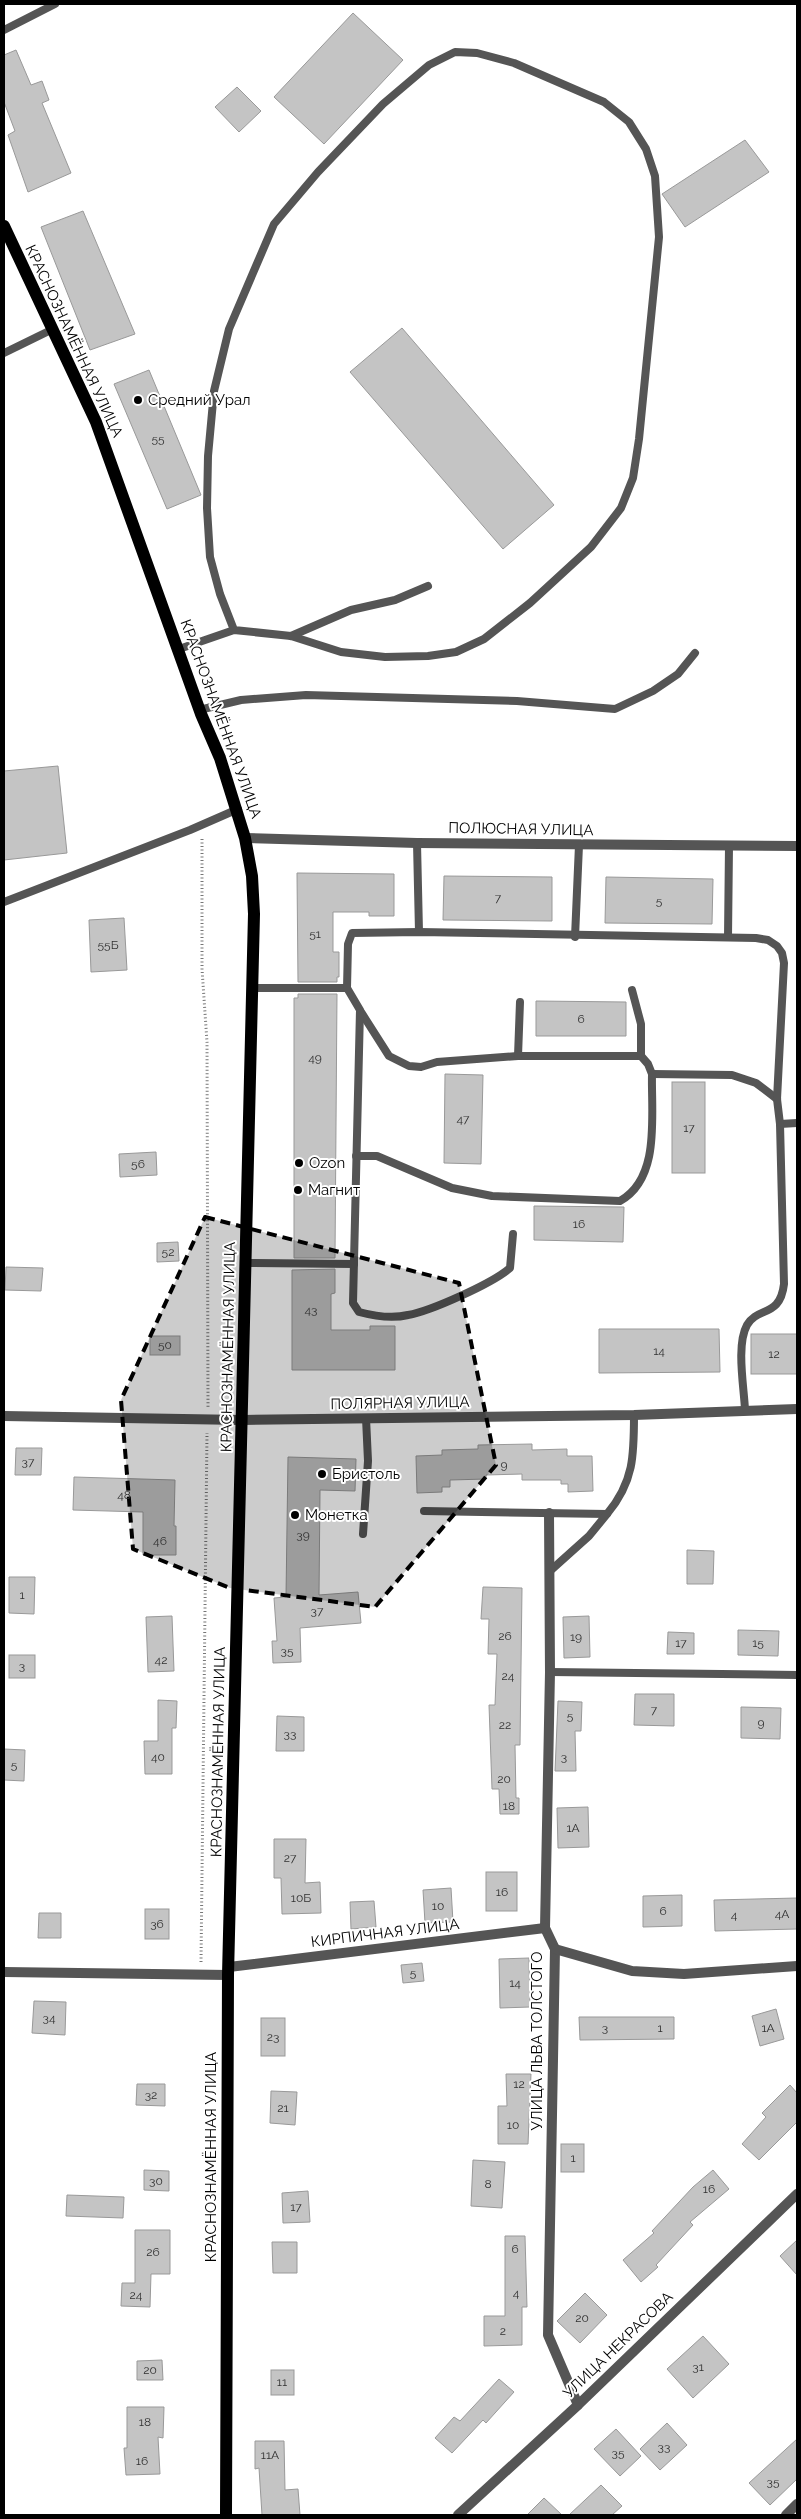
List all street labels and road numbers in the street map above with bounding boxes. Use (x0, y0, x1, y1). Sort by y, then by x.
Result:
street label: КРАСНОЗНАМЁННАЯ УЛИЦА (21, 241, 128, 440)
street label: КРАСНОЗНАМЁННАЯ УЛИЦА (177, 617, 266, 821)
street label: ПОЛЮСНАЯ УЛИЦА (448, 819, 594, 839)
street label: КРАСНОЗНАМЁННАЯ УЛИЦА (216, 1242, 239, 1452)
street label: ПОЛЯРНАЯ УЛИЦА (330, 1393, 470, 1413)
street label: КРАСНОЗНАМЁННАЯ УЛИЦА (206, 1647, 229, 1857)
street label: КИРПИЧНАЯ УЛИЦА (310, 1915, 460, 1951)
street label: УЛИЦА ЛЬВА ТОЛСТОГО (528, 1951, 546, 2131)
street label: КРАСНОЗНАМЁННАЯ УЛИЦА (201, 2052, 220, 2262)
street label: УЛИЦА НЕКРАСОВА (559, 2288, 677, 2402)

